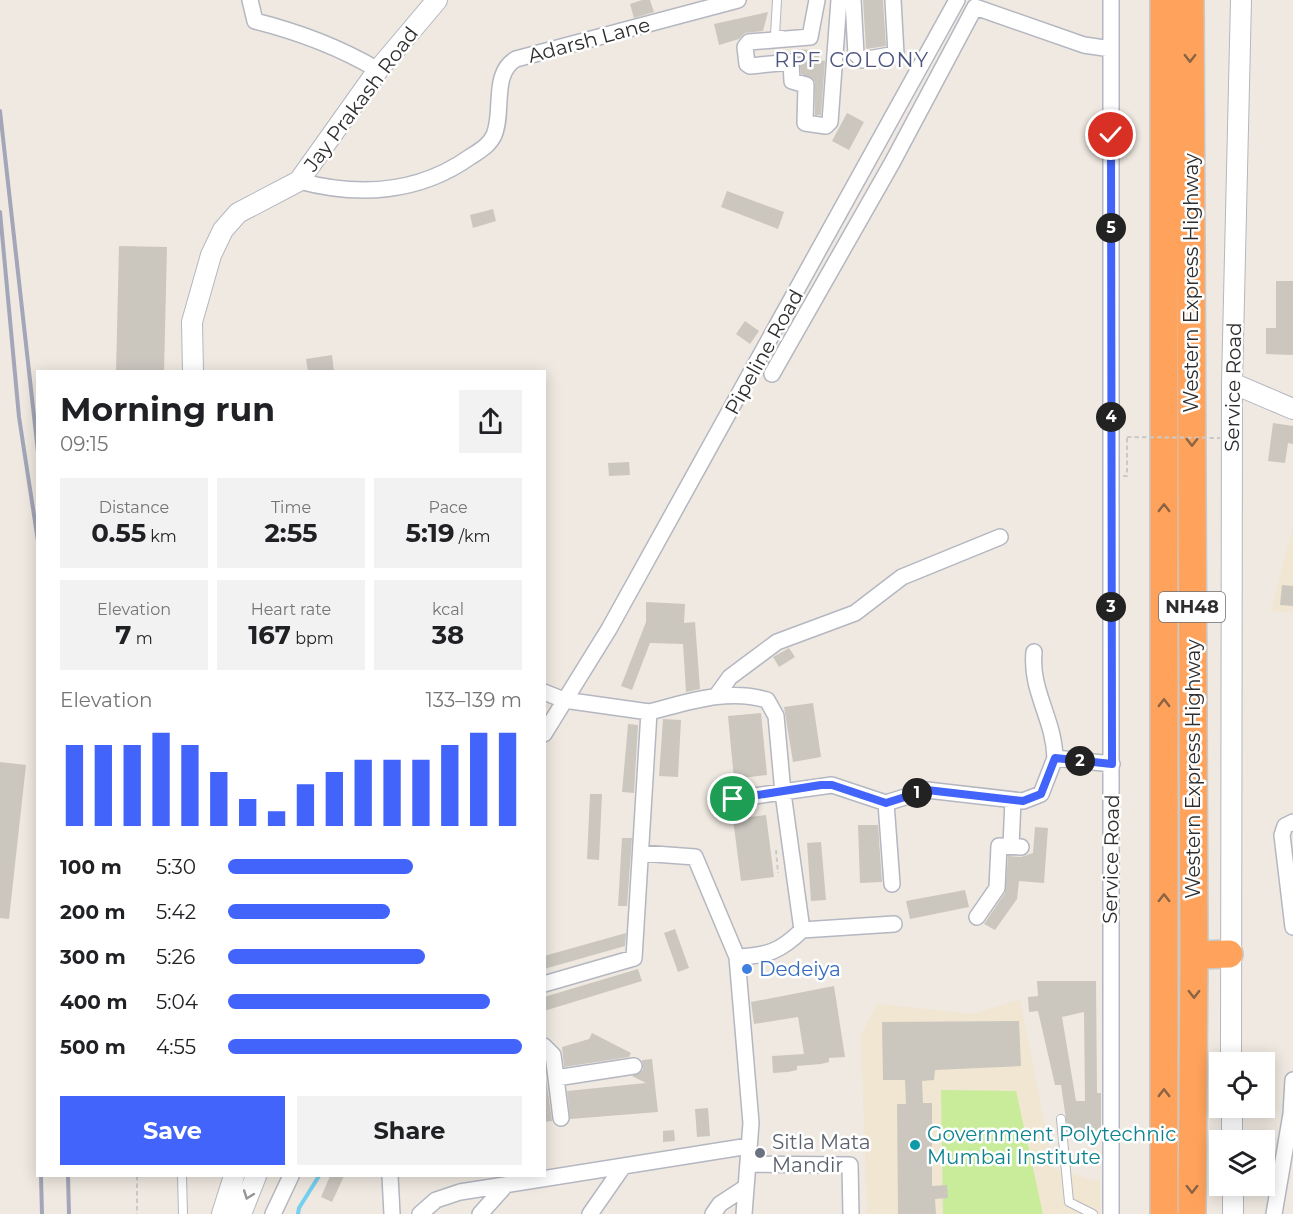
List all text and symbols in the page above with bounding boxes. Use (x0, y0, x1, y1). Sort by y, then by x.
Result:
street label: Adarsh Lane (525, 12, 653, 68)
street label: Jay Prakash Road (298, 22, 423, 177)
district label: RPF COLONY (774, 47, 930, 72)
one-way arrow (1184, 54, 1196, 63)
pin (1085, 109, 1136, 160)
icon: check (1094, 118, 1127, 151)
street label: Western Express Highway (1179, 153, 1203, 413)
pin: 5 (1096, 213, 1126, 243)
text: 5 (1106, 218, 1116, 237)
street label: Pipeline Road (720, 285, 808, 419)
street label: Service Road (1220, 322, 1246, 452)
text: Morning run (60, 389, 275, 429)
button: share (459, 390, 522, 453)
pin: 4 (1096, 402, 1126, 432)
text: 4 (1105, 407, 1117, 426)
text: 09:15 (60, 432, 108, 456)
one-way arrow (1185, 438, 1198, 447)
text: Distance (99, 498, 169, 517)
text: Time (271, 498, 311, 517)
text: Pace (428, 498, 468, 517)
one-way arrow (1158, 503, 1170, 512)
text: 0.55 (91, 517, 146, 549)
text: 2:55 (265, 517, 317, 549)
text: 5:19 (405, 517, 454, 549)
text: km (146, 527, 177, 546)
text: /km (454, 527, 491, 546)
pin: 3 (1096, 592, 1126, 622)
road number: NH48 (1159, 592, 1225, 622)
text: 3 (1106, 597, 1116, 616)
text: Elevation (97, 600, 171, 619)
text: Heart rate (251, 600, 331, 619)
text: kcal (432, 600, 464, 619)
text: 7 (115, 619, 131, 651)
text: 167 (248, 619, 291, 651)
text: 38 (432, 619, 464, 651)
text: m (131, 629, 153, 648)
text: bpm (291, 629, 334, 648)
street label: Western Express Highway (1181, 639, 1205, 899)
text: Elevation (60, 688, 152, 712)
text: 133–139 m (426, 688, 522, 712)
one-way arrow (1158, 698, 1170, 707)
pin: 2 (1065, 746, 1095, 776)
text: 2 (1075, 751, 1085, 770)
pin (707, 773, 758, 824)
pin: 1 (902, 778, 932, 808)
icon: arrive (716, 782, 749, 815)
text: 1 (914, 783, 920, 802)
street label: Service Road (1098, 794, 1124, 924)
text: 100 m (60, 855, 122, 879)
text: 5:30 (156, 855, 196, 879)
one-way arrow (1158, 893, 1170, 902)
text: 200 m (60, 900, 126, 924)
text: 5:42 (156, 900, 196, 924)
text: 300 m (60, 945, 126, 969)
text: 5:26 (156, 945, 195, 969)
place label: Dedeiya (759, 957, 841, 981)
marker: Dedeiya (740, 962, 754, 976)
text: 400 m (60, 990, 128, 1014)
text: 5:04 (156, 990, 198, 1014)
one-way arrow (1188, 990, 1200, 999)
text: 500 m (60, 1035, 126, 1059)
text: 4:55 (156, 1035, 196, 1059)
map controls (1209, 1052, 1275, 1196)
button: locate (1209, 1052, 1275, 1118)
one-way arrow (1158, 1088, 1170, 1097)
button: Save (60, 1096, 285, 1165)
button: Share (297, 1096, 522, 1165)
place label: Government Polytechnic Mumbai Institute (927, 1122, 1176, 1169)
place label: Sitla Mata Mandir (772, 1130, 870, 1177)
button: layers (1209, 1130, 1275, 1196)
marker: Government Polytechnic Mumbai Institute (908, 1138, 922, 1152)
marker: Sitla Mata Mandir (753, 1146, 767, 1160)
one-way arrow (1186, 1185, 1198, 1194)
one-way arrow (242, 1189, 255, 1200)

